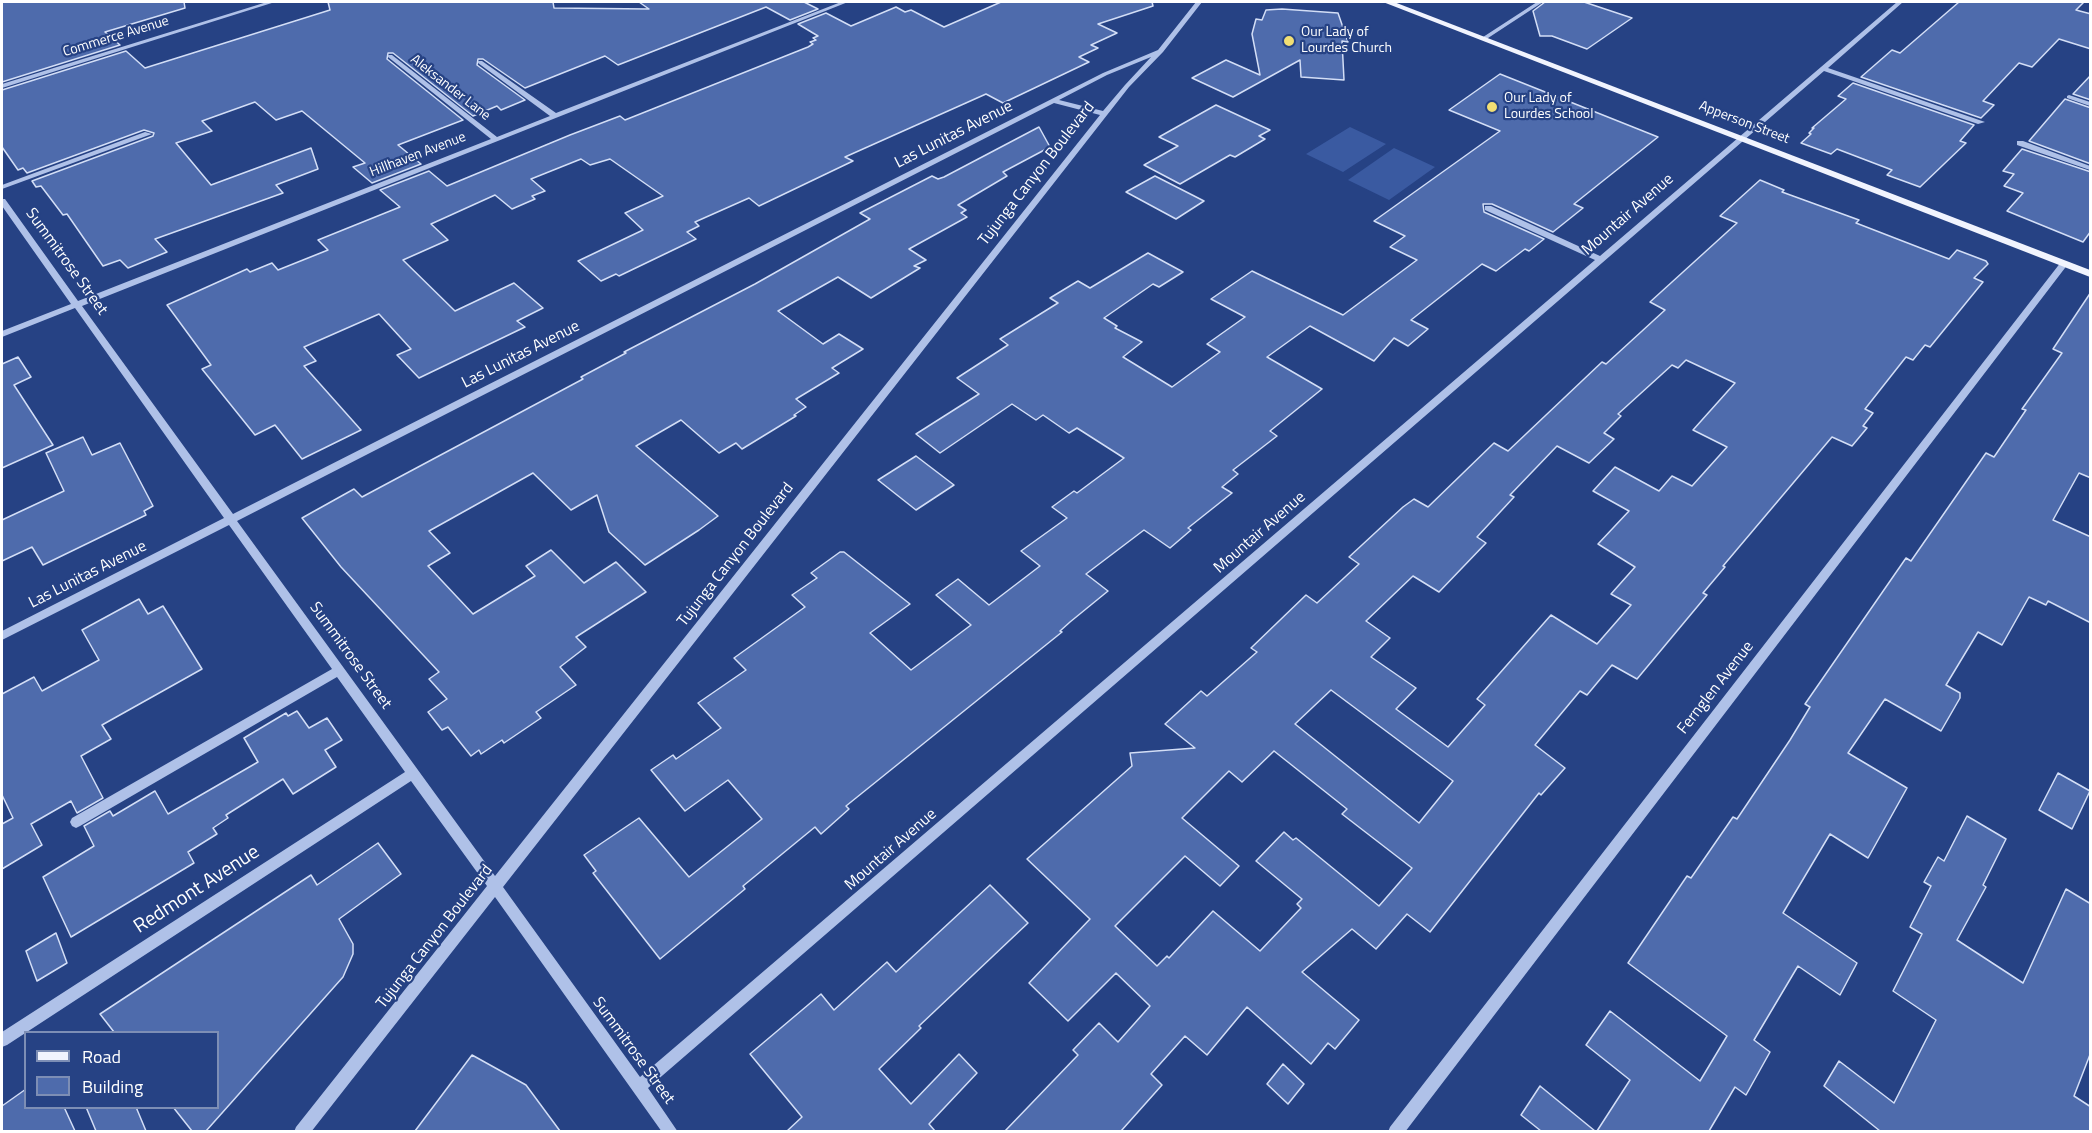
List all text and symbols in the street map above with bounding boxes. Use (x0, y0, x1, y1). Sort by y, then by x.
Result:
street label: Commerce Avenue (61, 13, 171, 61)
place label: Our Lady of Lourdes Church (1301, 25, 1392, 57)
marker: Our Lady of Lourdes Church (1282, 34, 1296, 48)
street label: Aleksander Lane (407, 51, 493, 125)
place label: Our Lady of Lourdes School (1504, 91, 1593, 124)
street label: Las Lunitas Avenue (892, 97, 1016, 173)
street label: Tujunga Canyon Boulevard (975, 98, 1099, 250)
street label: Apperson Street (1696, 98, 1792, 148)
marker: Our Lady of Lourdes School (1485, 100, 1499, 114)
street label: Hillhaven Avenue (368, 129, 468, 181)
street label: Mountair Avenue (1578, 170, 1678, 260)
street label: Summitrose Street (21, 205, 111, 319)
street label: Las Lunitas Avenue (459, 317, 583, 393)
street label: Tujunga Canyon Boulevard (674, 479, 798, 631)
street label: Mountair Avenue (1210, 488, 1310, 578)
street label: Las Lunitas Avenue (26, 537, 150, 613)
street label: Summitrose Street (305, 599, 395, 713)
street label: Fernglen Avenue (1674, 638, 1758, 738)
street label: Mountair Avenue (841, 805, 941, 895)
street label: Redmont Avenue (130, 841, 264, 939)
street label: Tujunga Canyon Boulevard (373, 861, 497, 1013)
street label: Summitrose Street (588, 994, 678, 1108)
legend (24, 1031, 219, 1109)
text: Road (82, 1043, 121, 1070)
text: Building (82, 1073, 143, 1100)

